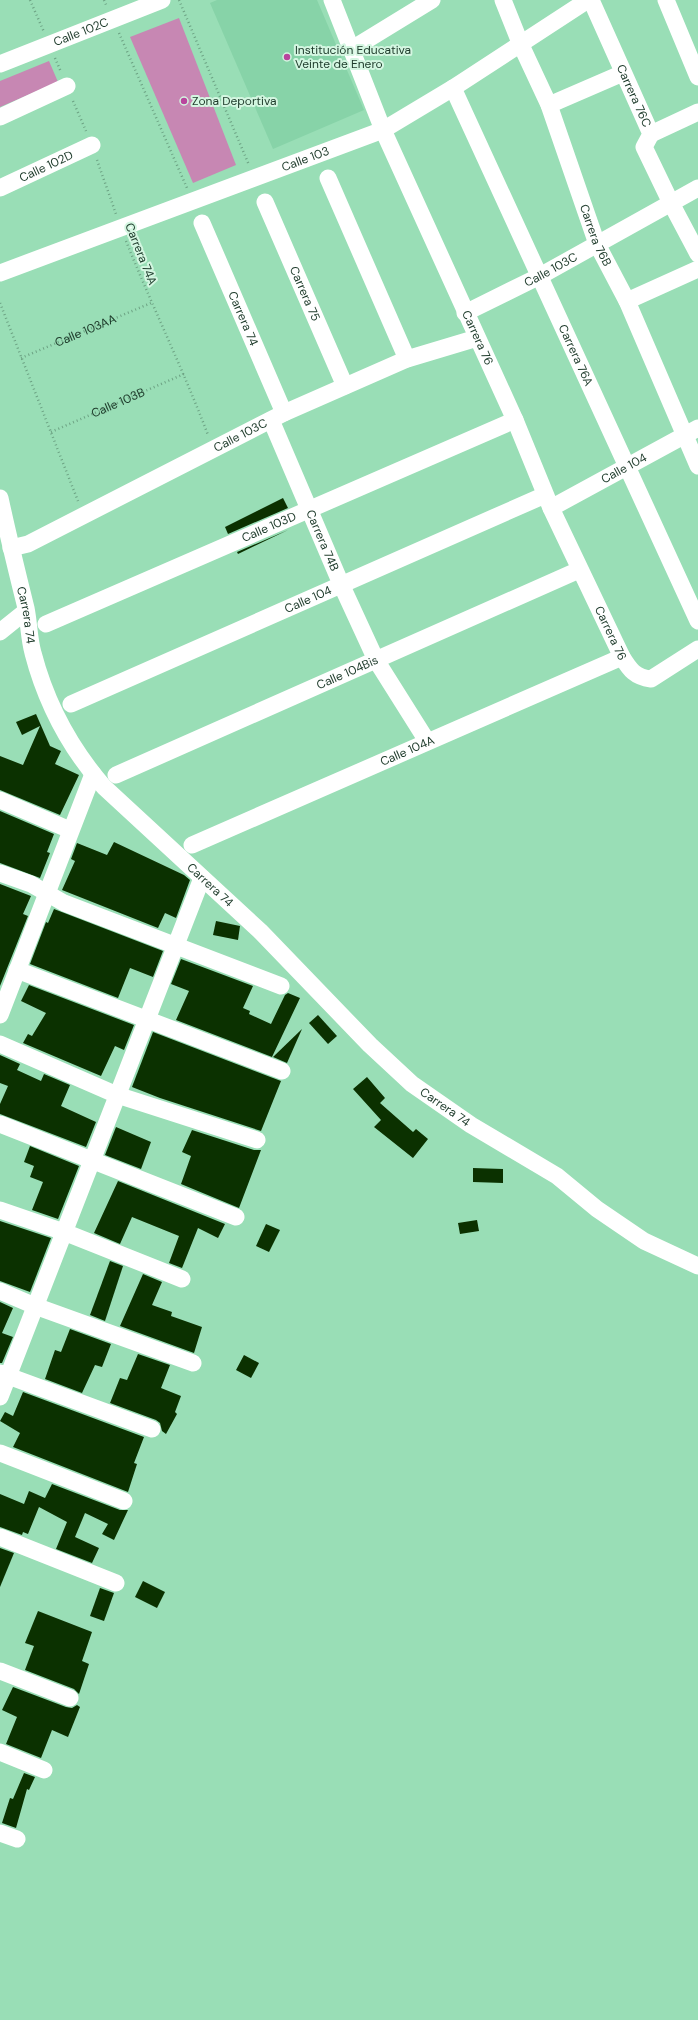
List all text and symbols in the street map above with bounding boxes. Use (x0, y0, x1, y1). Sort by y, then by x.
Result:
street label: Calle 102C (51, 14, 111, 50)
place label: Institución Educativa Veinte de Enero (295, 42, 411, 72)
marker: Institución Educativa Veinte de Enero (282, 52, 292, 62)
street label: Carrera 76C (613, 62, 655, 130)
place label: Zona Deportiva (192, 93, 277, 109)
marker: Zona Deportiva (179, 96, 189, 106)
street label: Calle 103 (279, 143, 331, 175)
street label: Calle 102D (17, 147, 76, 186)
street label: Carrera 76B (576, 202, 615, 269)
street label: Carrera 74A (121, 221, 161, 287)
street label: Calle 103C (521, 249, 580, 291)
street label: Carrera 75 (286, 264, 324, 324)
street label: Carrera 74 (224, 289, 262, 348)
street label: Carrera 76 (458, 308, 497, 368)
street label: Calle 103AA (52, 311, 119, 351)
street label: Carrera 76A (555, 322, 597, 388)
street label: Calle 103B (89, 384, 147, 422)
street label: Calle 103C (211, 415, 270, 456)
street label: Calle 104 (598, 449, 650, 487)
street label: Carrera 74B (302, 507, 343, 574)
street label: Calle 103D (239, 508, 299, 546)
street label: Calle 104 (282, 582, 334, 617)
street label: Carrera 74 (13, 585, 39, 645)
street label: Carrera 76 (591, 603, 630, 663)
street label: Calle 104Bis (314, 652, 381, 693)
street label: Calle 104A (378, 732, 437, 770)
street label: Carrera 74 (183, 859, 237, 910)
street label: Carrera 74 (417, 1084, 473, 1130)

